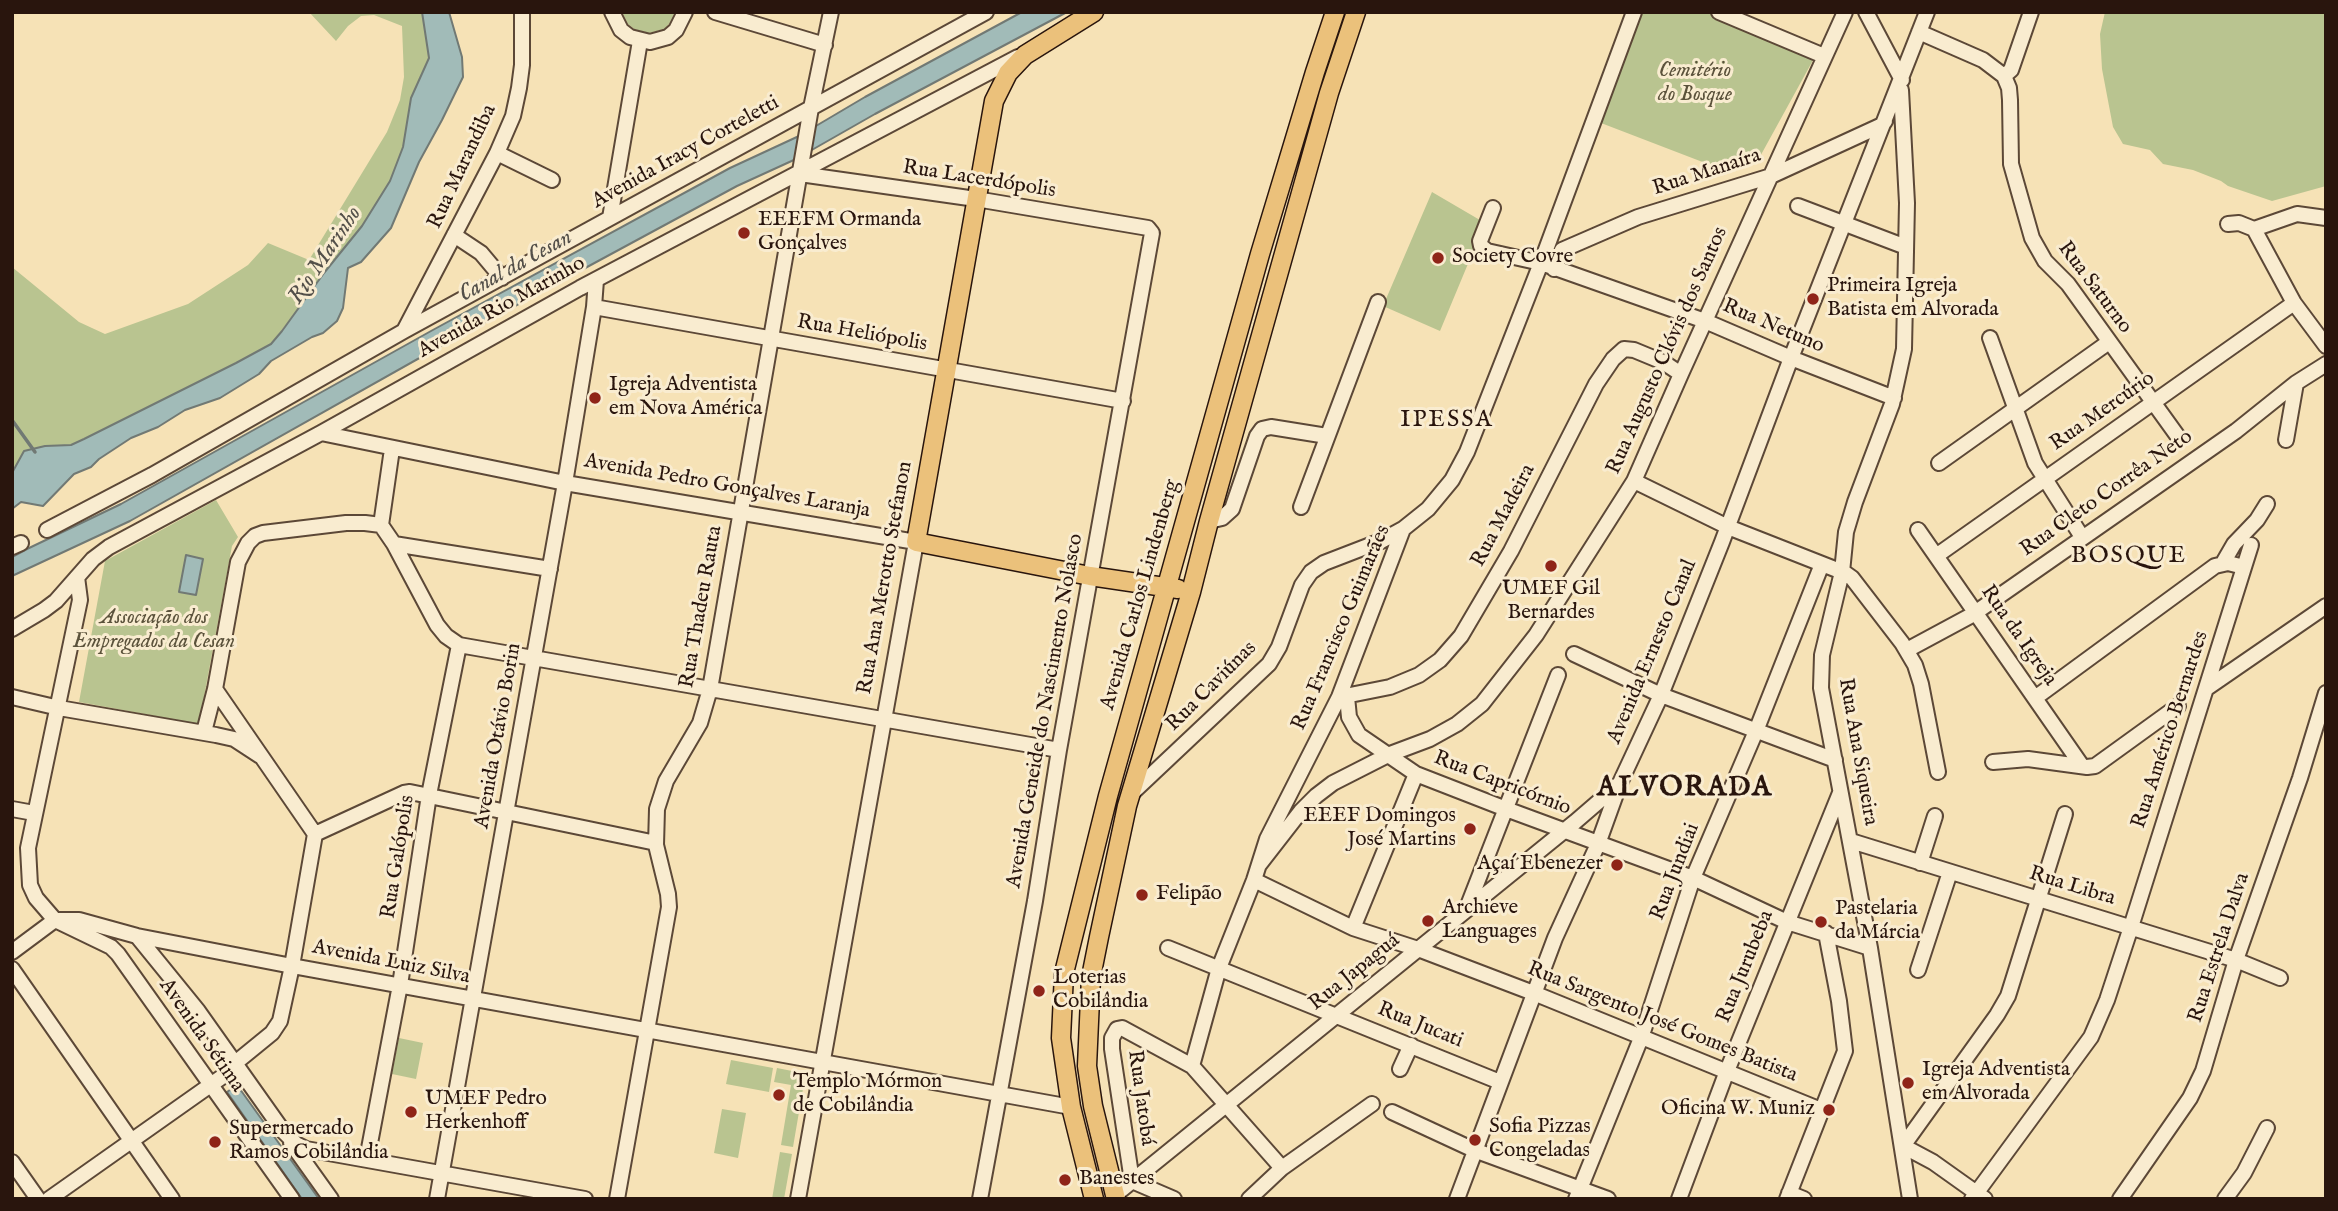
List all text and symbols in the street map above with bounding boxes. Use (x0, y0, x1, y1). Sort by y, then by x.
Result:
park label: Cemitério do Bosque (1658, 59, 1732, 109)
street label: Avenida Iracy Corteletti (588, 91, 784, 215)
street label: Rua Marandiba (423, 101, 503, 233)
street label: Rua Manaíra (1650, 144, 1764, 202)
street label: Rua Lacerdópolis (901, 155, 1057, 205)
water label: Rio Marinho (283, 202, 369, 310)
place label: EEEFM Ormanda Gonçalves (758, 208, 921, 258)
street label: Rua Augusto Clóvis dos Santos (1602, 223, 1734, 479)
water label: Canal da Cesan (454, 225, 578, 309)
marker: EEEFM Ormanda Gonçalves (736, 225, 752, 241)
street label: Rua Saturno (2051, 237, 2137, 339)
place label: Society Covre (1452, 245, 1573, 271)
marker: Society Covre (1430, 250, 1446, 266)
street label: Avenida Rio Marinho (414, 252, 590, 364)
place label: Primeira Igreja Batista em Alvorada (1827, 274, 1999, 324)
marker: Primeira Igreja Batista em Alvorada (1805, 291, 1821, 307)
street label: Rua Netuno (1718, 294, 1828, 360)
street label: Rua Heliópolis (795, 310, 929, 358)
street label: Rua Mercúrio (2046, 367, 2160, 457)
place label: Igreja Adventista em Nova América (609, 373, 762, 423)
marker: Igreja Adventista em Nova América (587, 390, 603, 406)
district label: IPESSA (1401, 407, 1493, 435)
street label: Rua Cleto Corrêa Neto (2016, 425, 2198, 563)
street label: Avenida Pedro Gonçalves Laranja (582, 449, 872, 525)
street label: Rua Ana Merotto Stefanon (853, 460, 919, 696)
street label: Rua Madeira (1466, 460, 1542, 572)
street label: Avenida Carlos Lindenberg (1096, 477, 1186, 713)
street label: Rua Francisco Guimarães (1287, 522, 1397, 734)
street label: Rua Thadeu Rauta (675, 524, 729, 690)
street label: Avenida Geneide do Nascimento Nolasco (1002, 532, 1090, 890)
district label: BOSQUE (2072, 543, 2186, 571)
street label: Avenida Ernesto Canal (1603, 556, 1703, 748)
marker: UMEF Gil Bernardes (1543, 558, 1559, 574)
place label: UMEF Gil Bernardes (1502, 577, 1600, 627)
street label: Rua da Igreja (1974, 581, 2062, 691)
park label: Associação dos Empregados da Cesan (73, 606, 235, 656)
street label: Rua Américo Bernardes (2127, 628, 2215, 832)
street label: Rua Caviúnas (1162, 637, 1262, 737)
street label: Avenida Otávio Borin (470, 641, 528, 831)
street label: Rua Ana Siqueira (1832, 676, 1882, 828)
street label: Rua Capricórnio (1430, 746, 1574, 822)
district label: ALVORADA (1598, 772, 1772, 806)
street label: Rua Galópolis (377, 794, 421, 920)
place label: EEEF Domingos José Martins (1303, 804, 1456, 854)
street label: Rua Jundiai (1646, 820, 1706, 924)
marker: EEEF Domingos José Martins (1462, 821, 1478, 837)
place label: Açaí Ebenezer (1477, 852, 1603, 878)
marker: Açaí Ebenezer (1609, 857, 1625, 873)
street label: Rua Libra (2026, 862, 2118, 912)
street label: Rua Estrela Dalva (2184, 870, 2256, 1026)
place label: Felipão (1156, 882, 1222, 908)
marker: Felipão (1134, 887, 1150, 903)
place label: Archieve Languages (1442, 896, 1537, 946)
place label: Pastelaria da Márcia (1835, 897, 1920, 947)
street label: Rua Jurubeba (1712, 907, 1780, 1027)
marker: Archieve Languages (1420, 913, 1436, 929)
marker: Pastelaria da Márcia (1813, 914, 1829, 930)
street label: Rua Japaguá (1305, 929, 1405, 1017)
street label: Avenida Luiz Silva (310, 935, 472, 991)
street label: Rua Sargento José Gomes Batista (1523, 957, 1801, 1089)
place label: Loterias Cobilândia (1053, 966, 1148, 1016)
street label: Avenida Sétima (153, 974, 249, 1098)
marker: Loterias Cobilândia (1031, 983, 1047, 999)
street label: Rua Jucati (1373, 997, 1467, 1055)
street label: Rua Jatobá (1121, 1049, 1159, 1147)
place label: Igreja Adventista em Alvorada (1922, 1058, 2070, 1108)
place label: Templo Mórmon de Cobilândia (793, 1070, 942, 1120)
marker: Igreja Adventista em Alvorada (1900, 1075, 1916, 1091)
place label: UMEF Pedro Herkenhoff (425, 1087, 547, 1137)
marker: Templo Mórmon de Cobilândia (771, 1087, 787, 1103)
place label: Oficina W. Muniz (1661, 1097, 1815, 1123)
marker: Oficina W. Muniz (1821, 1102, 1837, 1118)
marker: UMEF Pedro Herkenhoff (403, 1104, 419, 1120)
place label: Sofia Pizzas Congeladas (1489, 1115, 1591, 1165)
place label: Supermercado Ramos Cobilândia (229, 1117, 388, 1167)
marker: Sofia Pizzas Congeladas (1467, 1132, 1483, 1148)
marker: Supermercado Ramos Cobilândia (207, 1134, 223, 1150)
place label: Banestes (1079, 1167, 1154, 1193)
marker: Banestes (1057, 1172, 1073, 1188)

